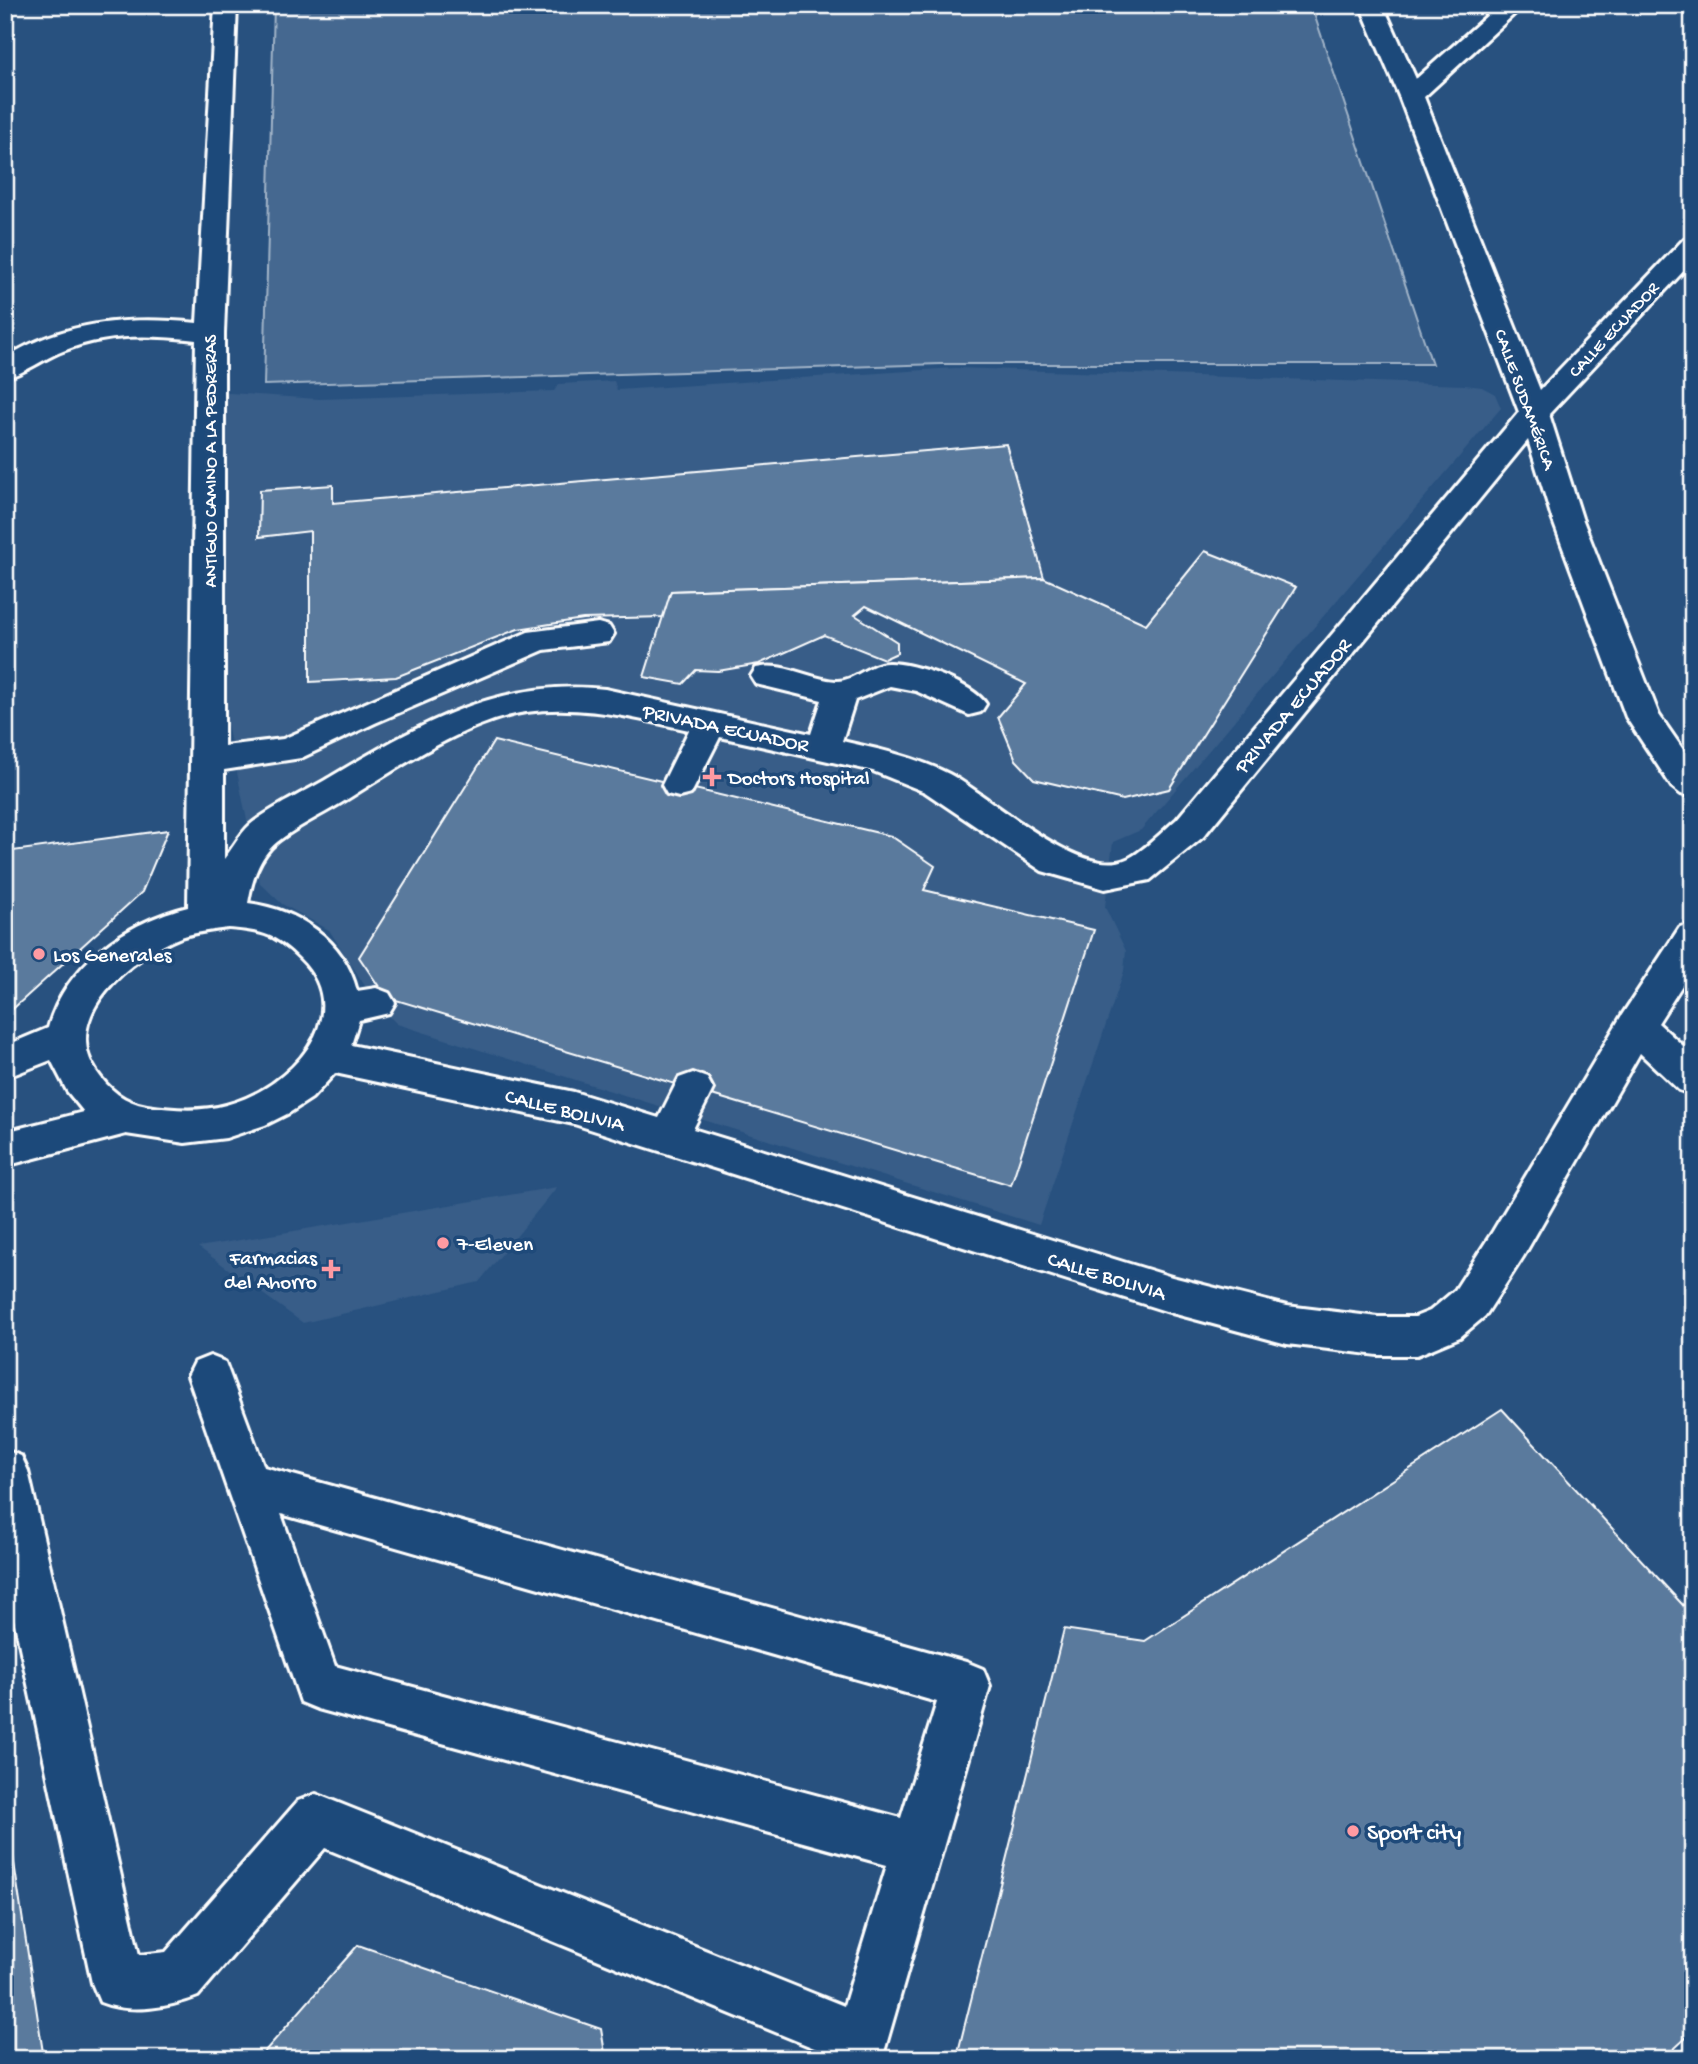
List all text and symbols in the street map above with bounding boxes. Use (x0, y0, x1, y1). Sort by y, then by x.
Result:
street label: CALLE ECUADOR (1565, 278, 1665, 383)
street label: CALLE SUDAMÉRICA (1488, 327, 1559, 474)
street label: ANTIGUO CAMINO A LA PEDRERAS (202, 334, 223, 587)
street label: PRIVADA ECUADOR (1230, 634, 1359, 781)
street label: PRIVADA ECUADOR (639, 700, 812, 760)
marker: Doctors Hospital (702, 767, 722, 787)
place label: Doctors Hospital (726, 768, 870, 793)
place label: Los Generales (53, 945, 173, 970)
marker: Los Generales (31, 946, 47, 962)
street label: CALLE BOLIVIA (502, 1085, 628, 1140)
place label: 7-Eleven (456, 1234, 533, 1259)
marker: 7-Eleven (435, 1235, 451, 1251)
place label: Farmacias del Ahorro (224, 1248, 318, 1297)
street label: CALLE BOLIVIA (1044, 1248, 1170, 1309)
marker: Farmacias del Ahorro (323, 1261, 339, 1277)
place label: Sport city (1367, 1820, 1462, 1849)
marker: Sport city (1345, 1823, 1361, 1839)

